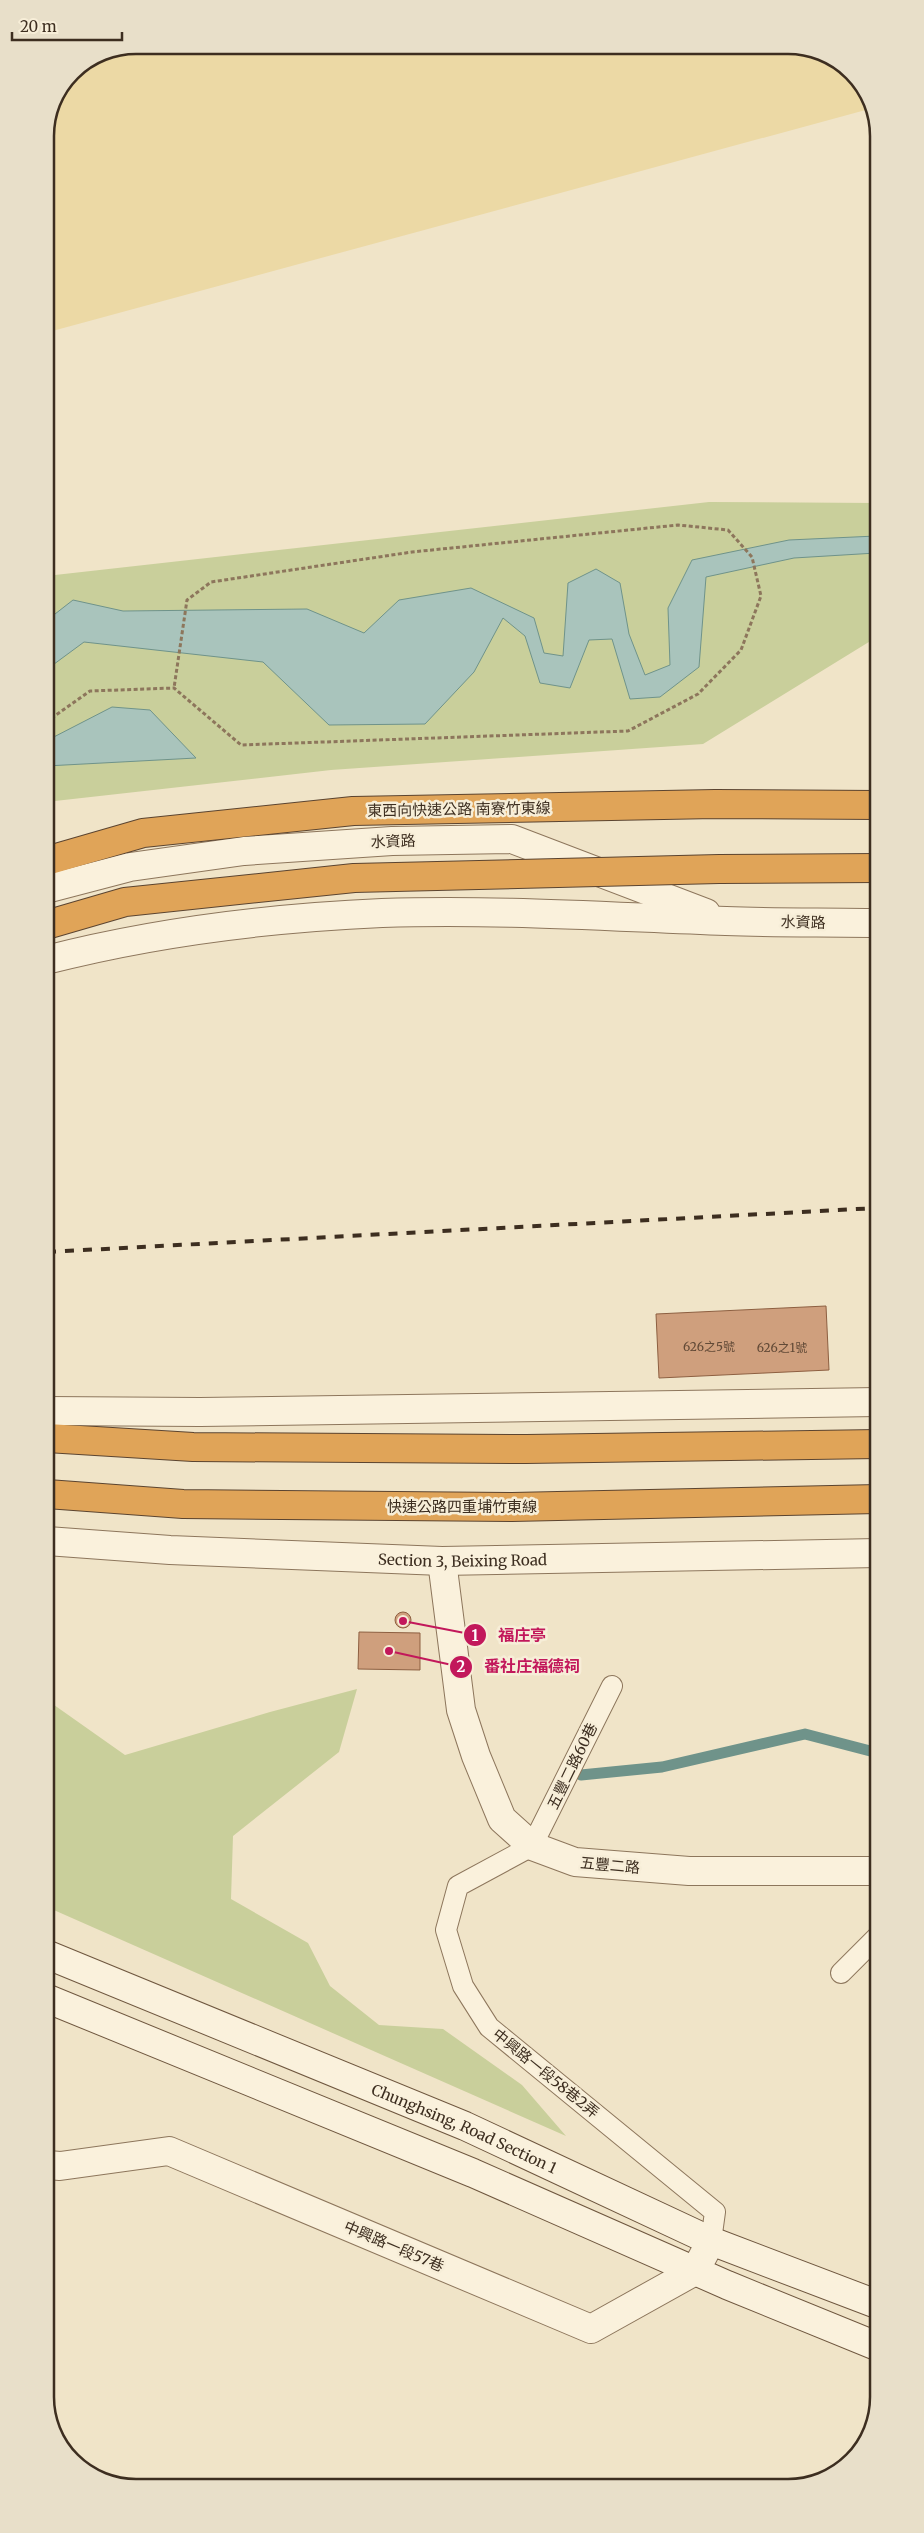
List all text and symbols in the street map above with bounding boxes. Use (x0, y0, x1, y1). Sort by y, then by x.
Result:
scale bar (12, 10, 122, 42)
text: 20 m (20, 17, 57, 36)
street label: 東西向快速公路 南寮竹東線 (367, 798, 551, 820)
street label: 水資路 (370, 831, 416, 851)
street label: 水資路 (780, 912, 826, 932)
house number: 626之5號 (683, 1339, 735, 1354)
house number: 626之1號 (757, 1340, 807, 1355)
street label: 快速公路四重埔竹東線 (387, 1497, 537, 1516)
street label: Section 3, Beixing Road (378, 1549, 547, 1571)
callout: 福庄亭 (463, 1620, 556, 1651)
text: 福庄亭 (498, 1625, 546, 1645)
text: 1 (472, 1626, 479, 1645)
callout: 番社庄福德祠 (449, 1651, 590, 1682)
text: 番社庄福德祠 (484, 1656, 580, 1676)
text: 2 (457, 1657, 466, 1676)
street label: 五豐二路60巷 (543, 1720, 601, 1812)
street label: 五豐二路 (579, 1853, 641, 1877)
street label: 中興路一段58巷2弄 (489, 2024, 603, 2122)
street label: Chunghsing, Road Section 1 (369, 2079, 560, 2177)
street label: 中興路一段57巷 (341, 2216, 447, 2276)

